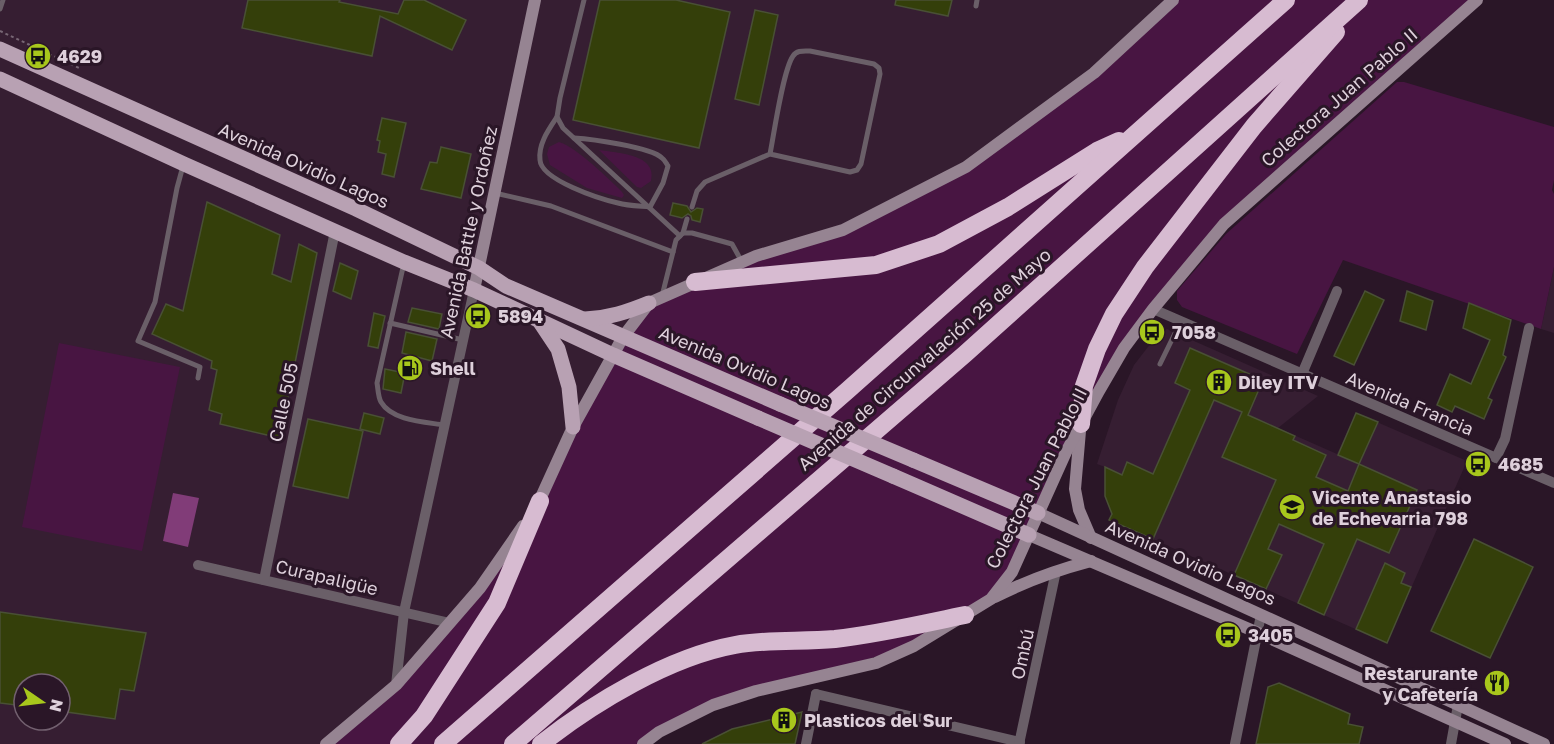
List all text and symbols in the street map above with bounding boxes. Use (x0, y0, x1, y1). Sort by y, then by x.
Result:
street label: Colectora Juan Pablo II (1256, 23, 1422, 171)
bus stop icon: 4629 (23, 41, 53, 71)
place label: 4629 (57, 45, 102, 67)
street label: Avenida Ovidio Lagos (215, 117, 393, 213)
street label: Avenida Battle y Ordoñez (435, 124, 501, 340)
street label: Avenida de Circunvalación 25 de Mayo (793, 243, 1055, 475)
bus stop icon: 5894 (463, 301, 493, 331)
place label: 5894 (498, 305, 543, 327)
bus stop icon: 7058 (1137, 317, 1167, 347)
street label: Avenida Ovidio Lagos (656, 321, 834, 413)
place label: 7058 (1172, 321, 1216, 343)
fuel station icon: Shell (395, 353, 425, 383)
place label: Shell (430, 357, 476, 379)
street label: Calle 505 (264, 360, 302, 444)
street label: Avenida Francia (1343, 366, 1477, 440)
building icon: Diley ITV (1204, 367, 1234, 397)
place label: Diley ITV (1238, 371, 1318, 393)
street label: Colectora Juan Pablo II (981, 384, 1091, 572)
bus stop icon: 4685 (1463, 449, 1493, 479)
place label: 4685 (1498, 453, 1543, 475)
place label: Vicente Anastasio de Echevarria 798 (1312, 486, 1472, 529)
school or university icon: Vicente Anastasio de Echevarria 798 (1277, 492, 1307, 522)
street label: Avenida Ovidio Lagos (1102, 514, 1280, 610)
street label: Curapaligüe (274, 555, 380, 599)
bus stop icon: 3405 (1213, 620, 1243, 650)
place label: 3405 (1248, 624, 1293, 646)
street label: Ombú (1006, 627, 1038, 681)
place label: Restarurante y Cafetería (1364, 662, 1478, 705)
restaurant icon: Restarurante y Cafetería (1482, 668, 1512, 698)
north arrow (12, 672, 72, 732)
text: N (45, 697, 68, 714)
building icon: Plasticos del Sur (769, 705, 799, 735)
place label: Plasticos del Sur (804, 709, 952, 731)

